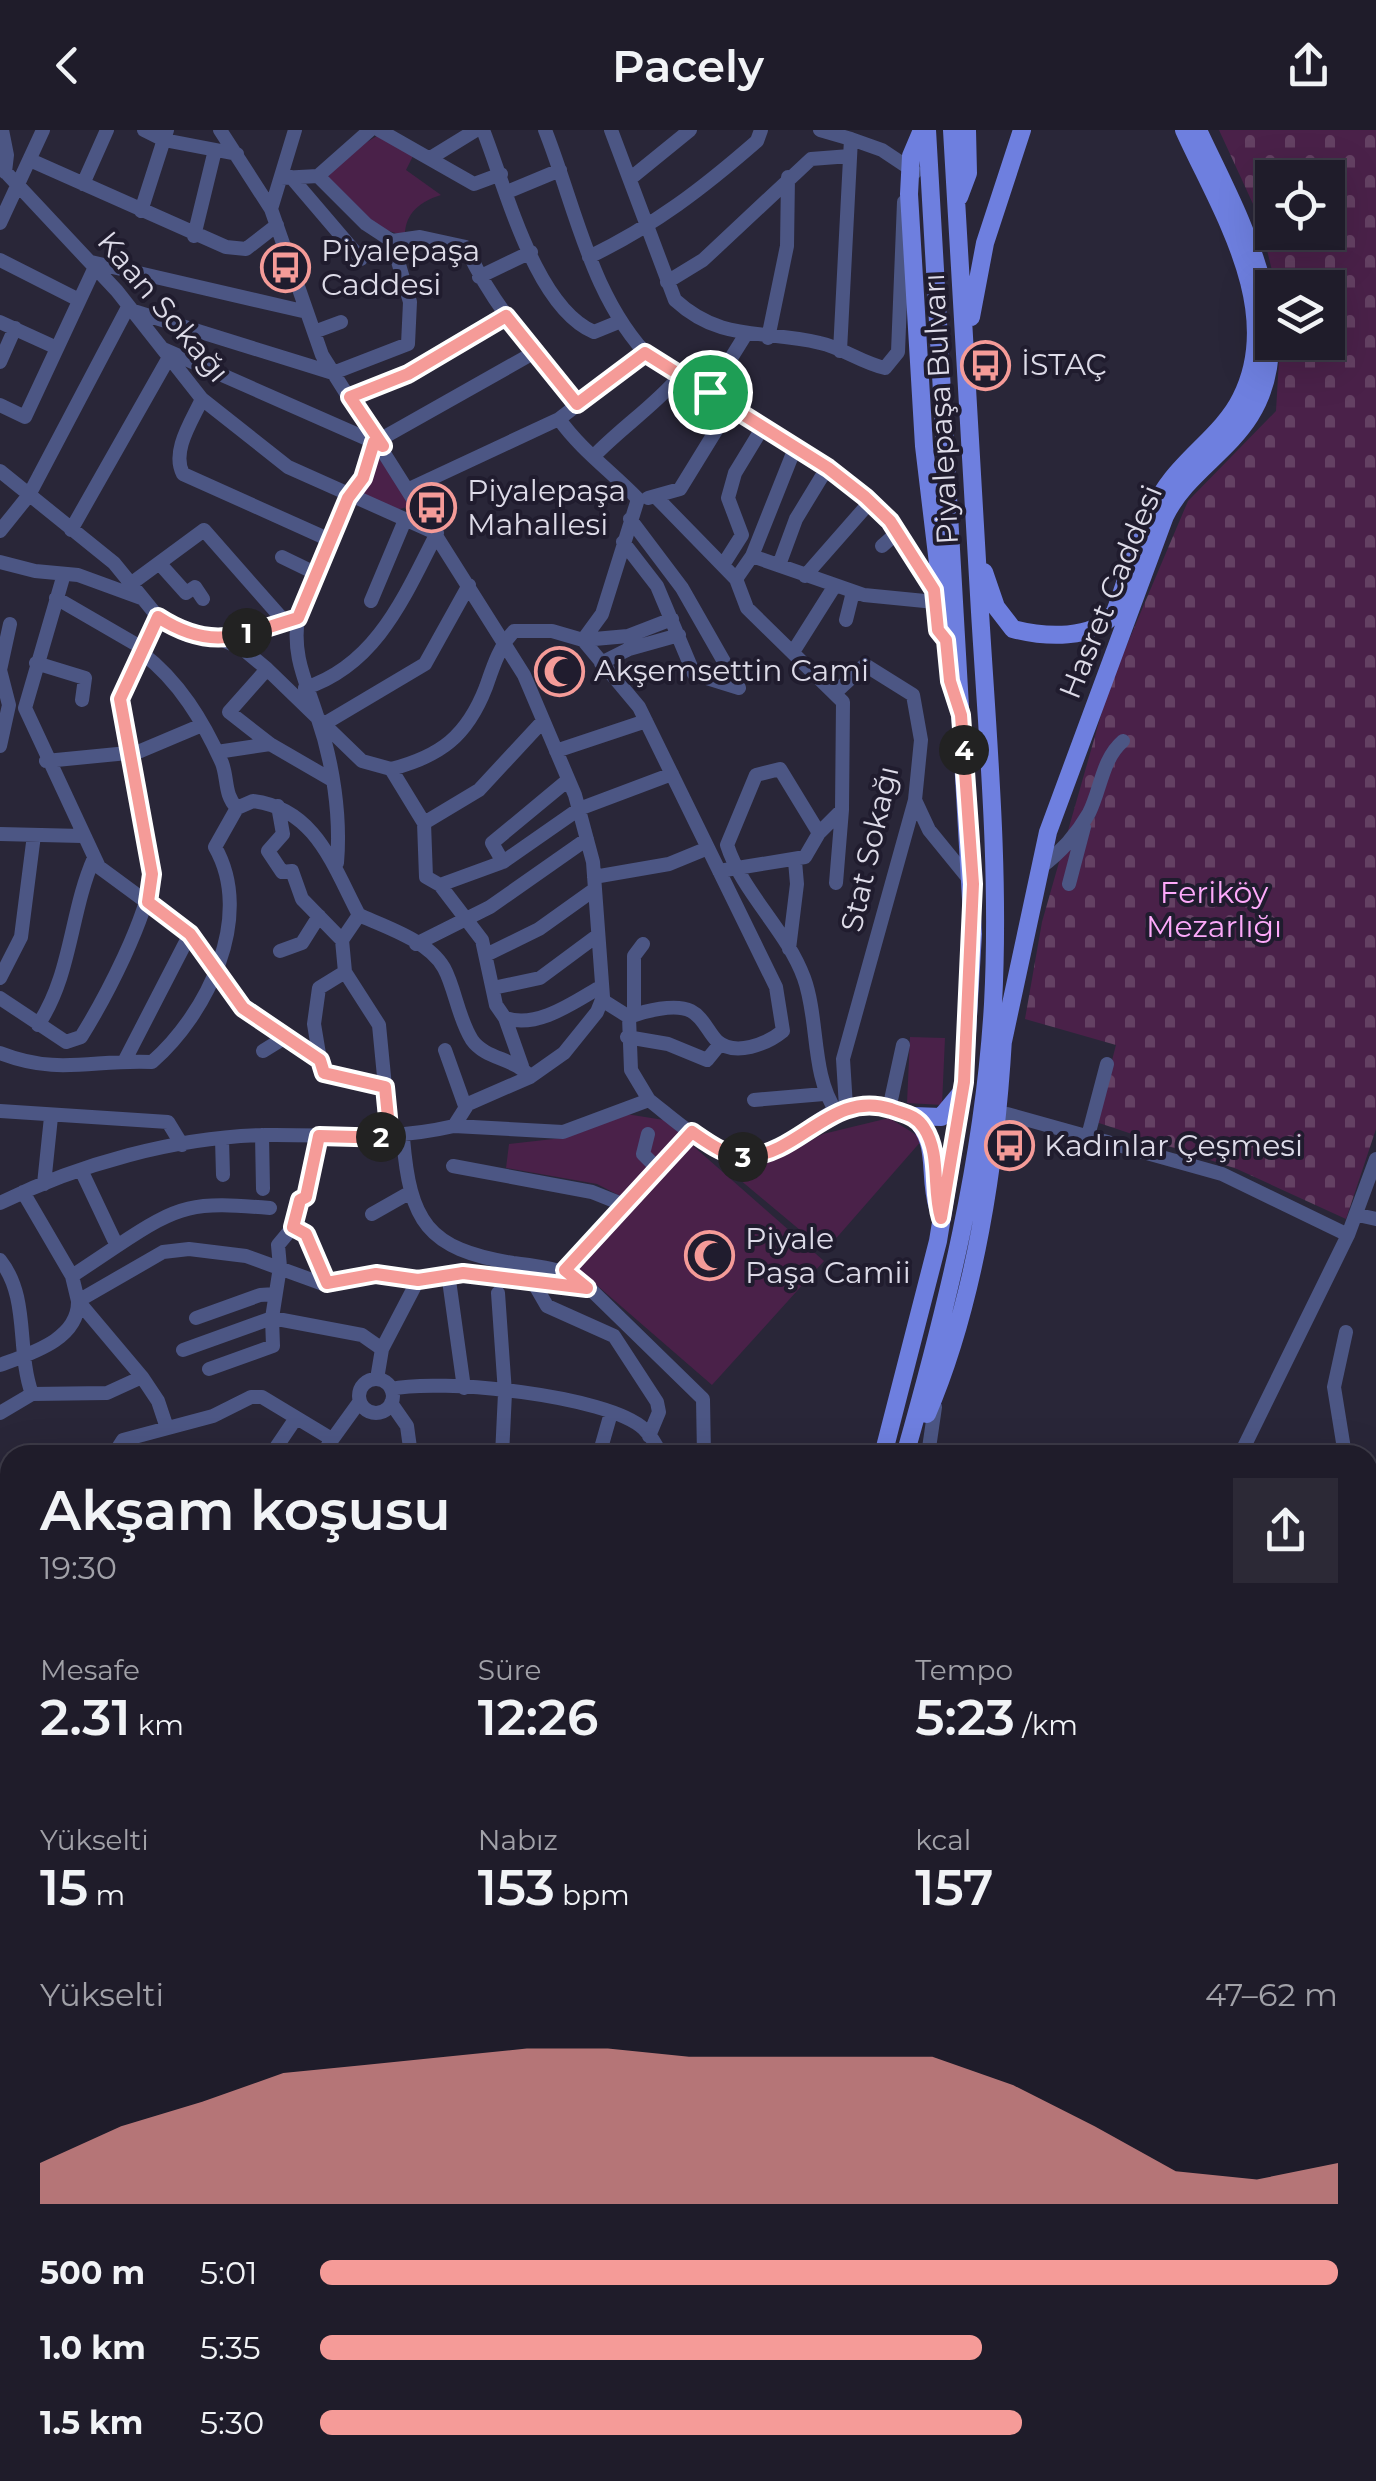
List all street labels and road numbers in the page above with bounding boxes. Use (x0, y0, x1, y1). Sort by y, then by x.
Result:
street label: Kaan Sokağı (90, 224, 237, 390)
street label: Piyalepaşa Bulvarı (915, 273, 966, 545)
street label: Hasret Caddesi (1051, 480, 1170, 704)
street label: Stat Sokağı (832, 762, 907, 935)

